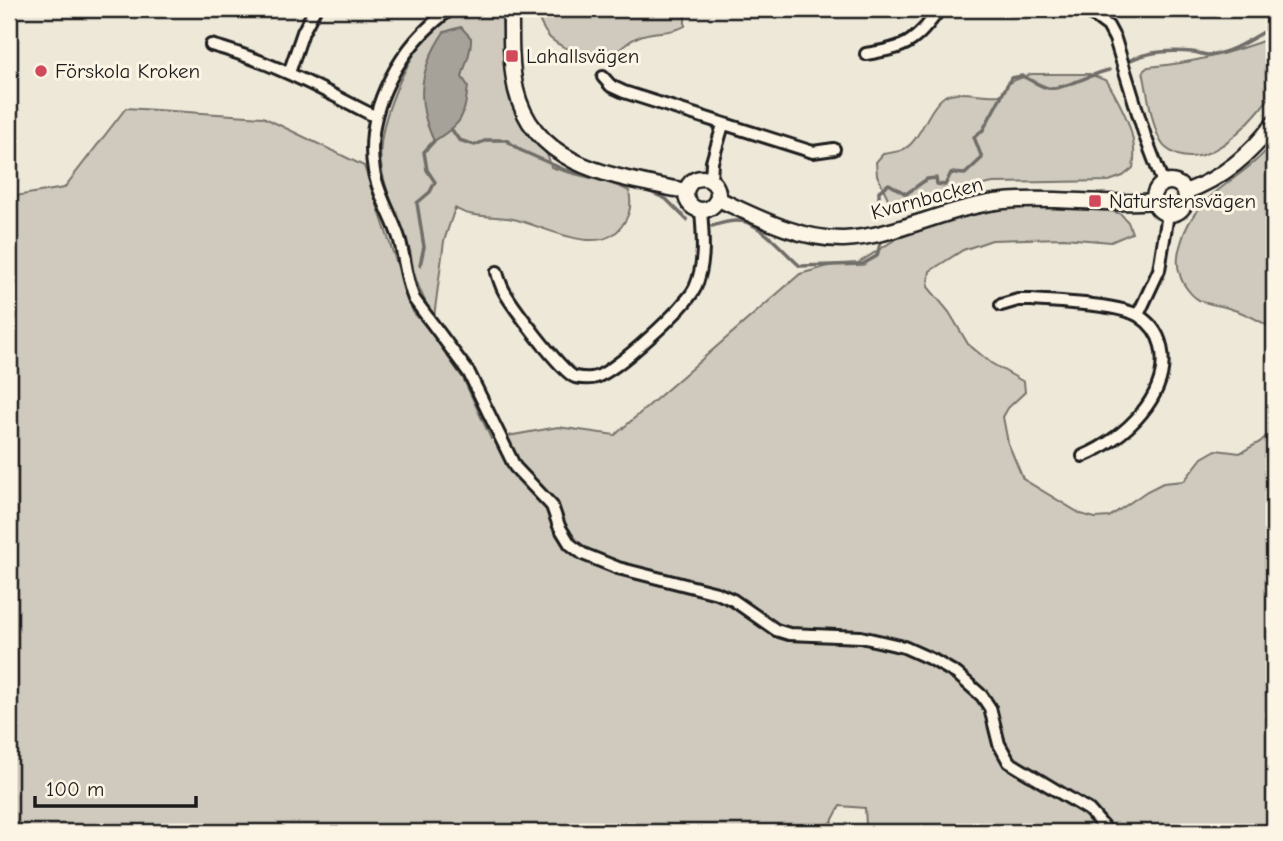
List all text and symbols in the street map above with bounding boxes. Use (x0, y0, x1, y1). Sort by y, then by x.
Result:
place label: Lahallsvägen (526, 44, 639, 68)
marker: Lahallsvägen (504, 48, 520, 64)
place label: Förskola Kroken (55, 59, 200, 83)
marker: Förskola Kroken (33, 63, 49, 79)
street label: Kvarnbacken (868, 172, 986, 224)
place label: Naturstensvägen (1109, 189, 1256, 213)
marker: Naturstensvägen (1087, 193, 1103, 209)
scale bar (35, 764, 196, 808)
text: 100 m (46, 777, 104, 801)

